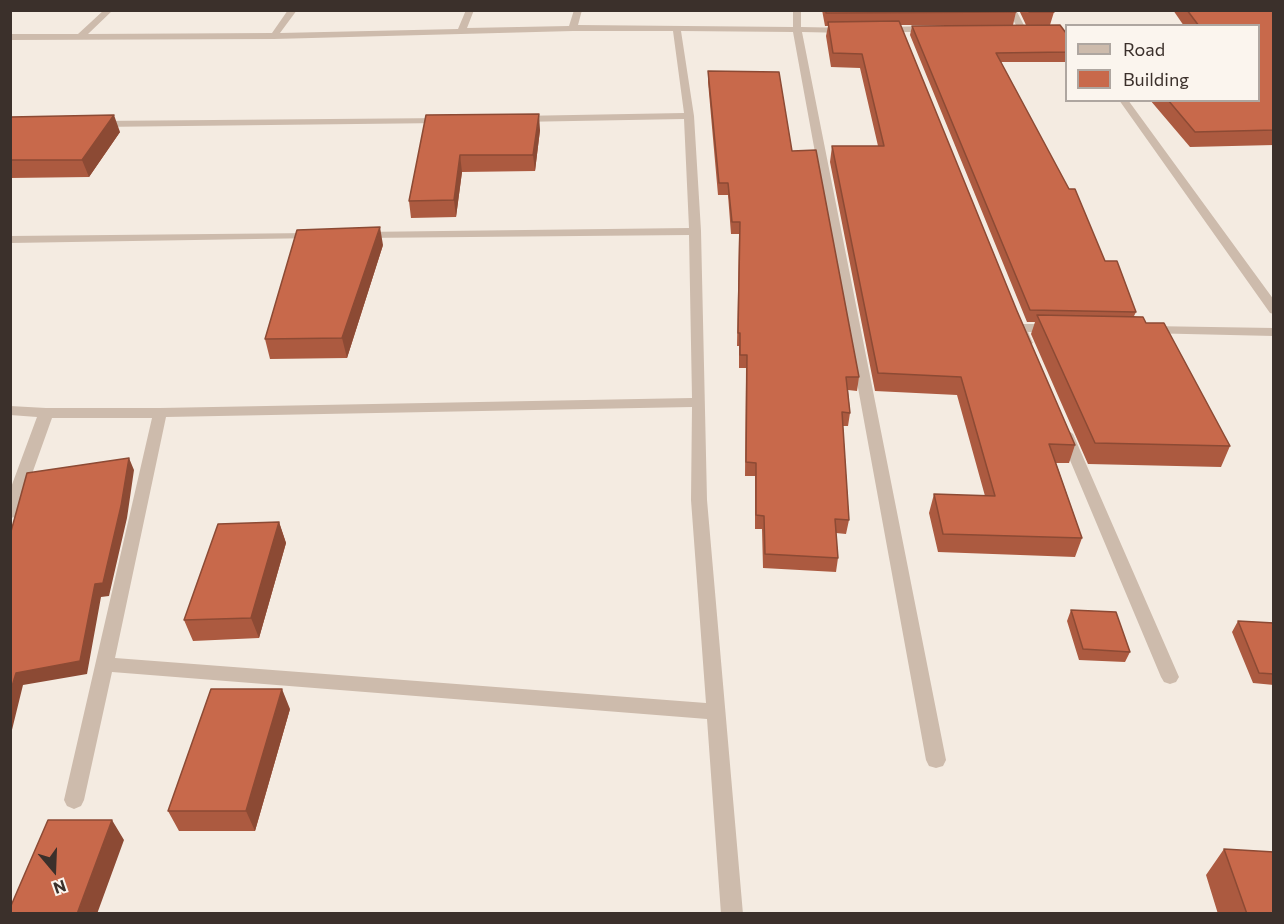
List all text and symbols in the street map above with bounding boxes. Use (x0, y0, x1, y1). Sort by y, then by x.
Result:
legend (1065, 24, 1260, 102)
text: Road (1123, 38, 1165, 60)
text: Building (1123, 68, 1189, 90)
north arrow (24, 840, 84, 900)
text: N (51, 877, 69, 898)

